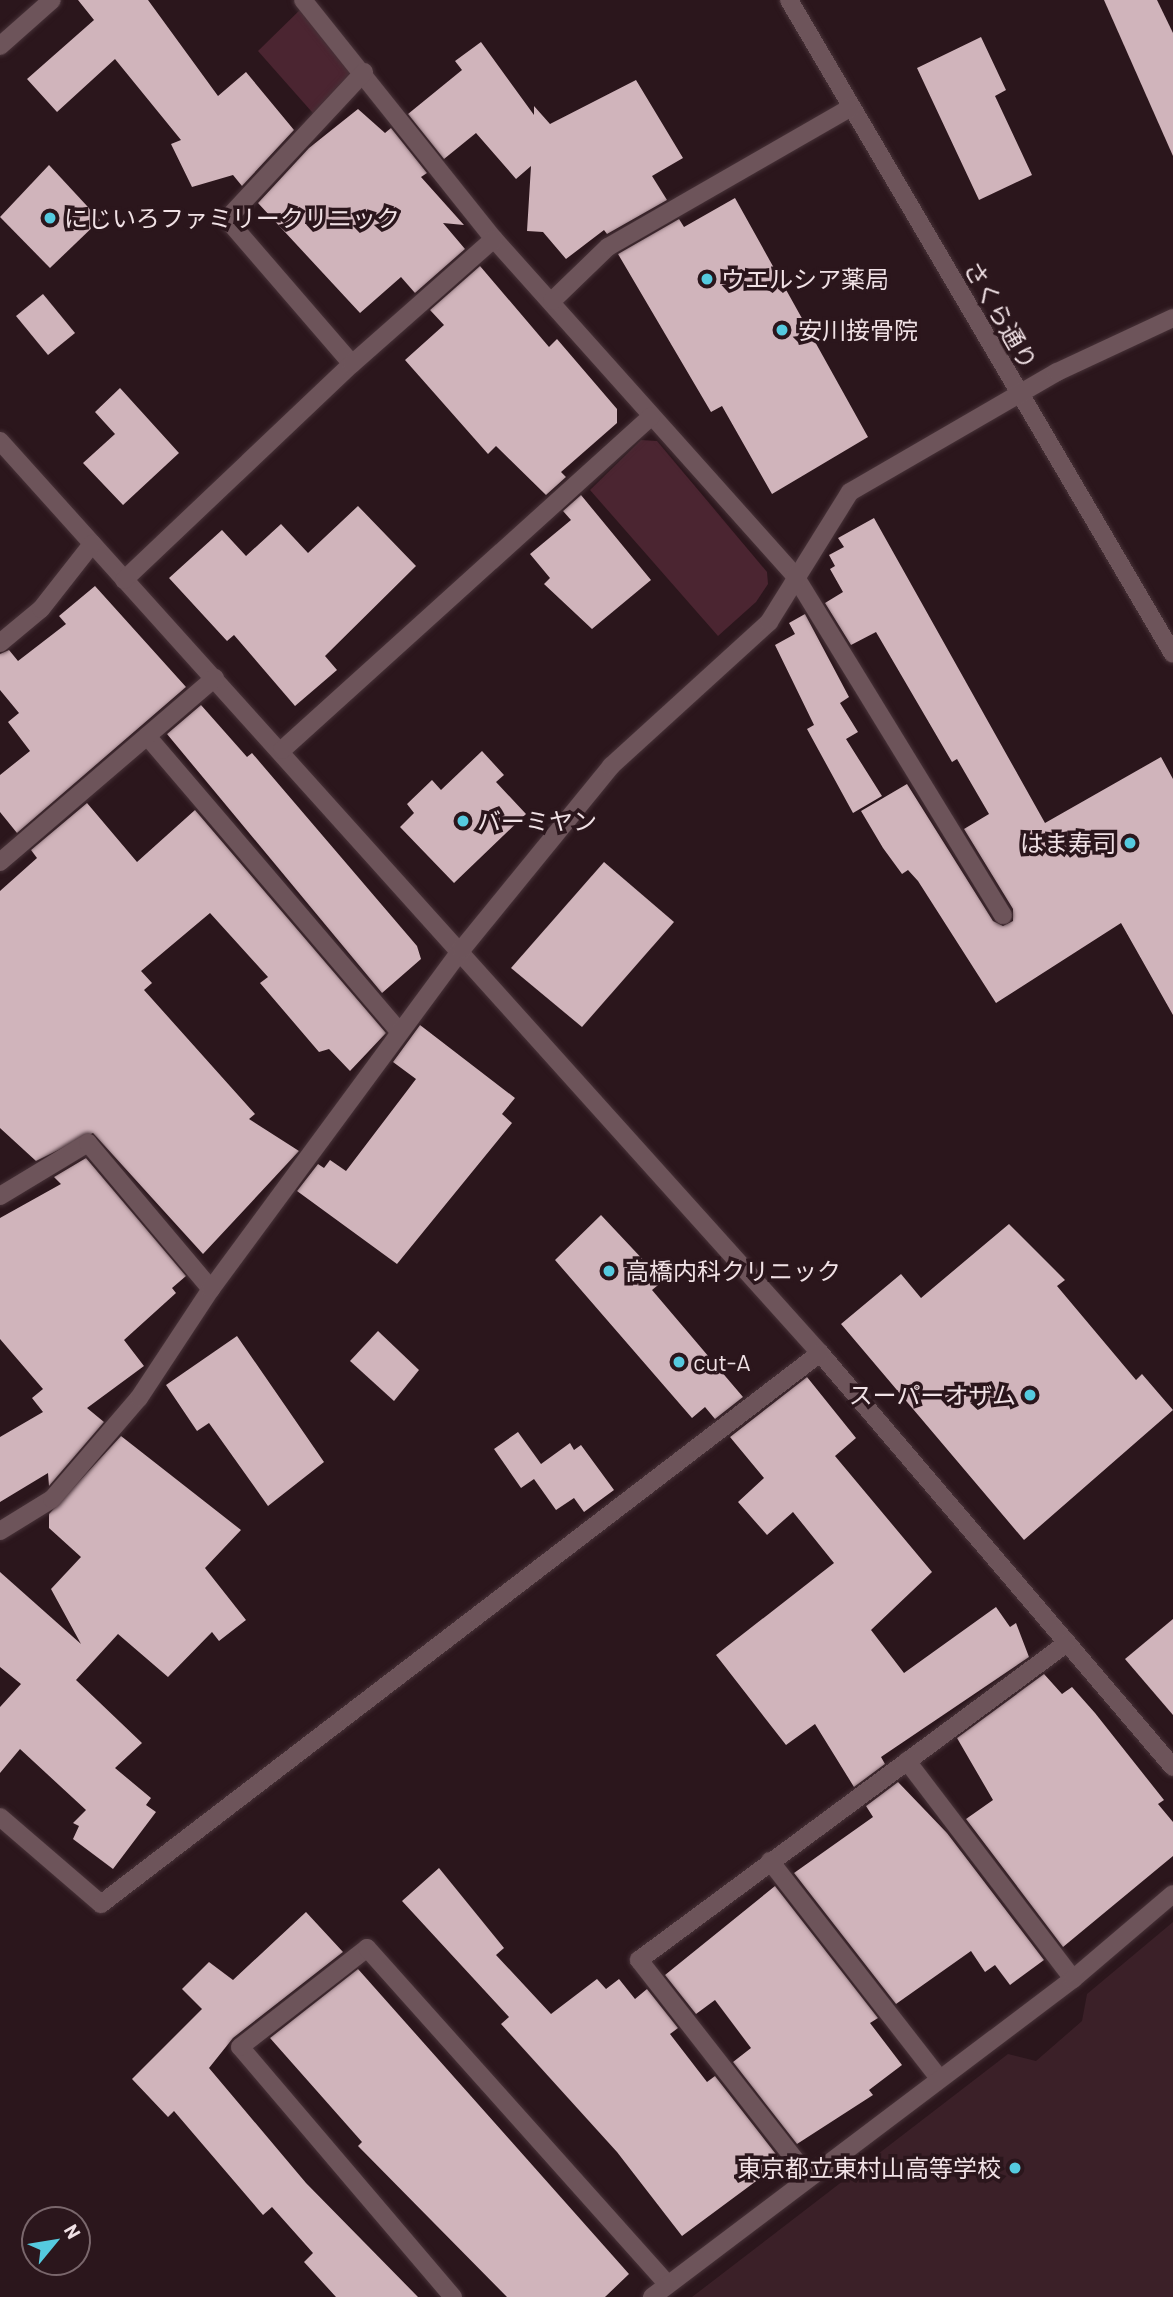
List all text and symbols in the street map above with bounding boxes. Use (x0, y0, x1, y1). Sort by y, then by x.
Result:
place label: にじいろファミリークリニック (64, 204, 400, 232)
marker: にじいろファミリークリニック (42, 210, 58, 226)
street label: さくら通り (959, 256, 1043, 374)
place label: ウエルシア薬局 (721, 265, 889, 293)
marker: ウエルシア薬局 (699, 271, 715, 287)
place label: 安川接骨院 (798, 316, 918, 344)
marker: 安川接骨院 (772, 320, 792, 340)
place label: バーミヤン (477, 807, 597, 835)
marker: バーミヤン (455, 813, 471, 829)
place label: はま寿司 (1020, 829, 1116, 857)
marker: はま寿司 (1122, 835, 1138, 851)
place label: 高橋内科クリニック (625, 1257, 841, 1285)
marker: 高橋内科クリニック (599, 1261, 619, 1281)
place label: cut-A (693, 1348, 751, 1376)
marker: cut-A (671, 1354, 687, 1370)
place label: スーパーオザム (848, 1381, 1016, 1409)
marker: スーパーオザム (1022, 1387, 1038, 1403)
place label: 東京都立東村山高等学校 (737, 2154, 1001, 2182)
marker: 東京都立東村山高等学校 (1007, 2160, 1023, 2176)
north arrow (21, 2206, 91, 2276)
text: N (60, 2220, 86, 2242)

